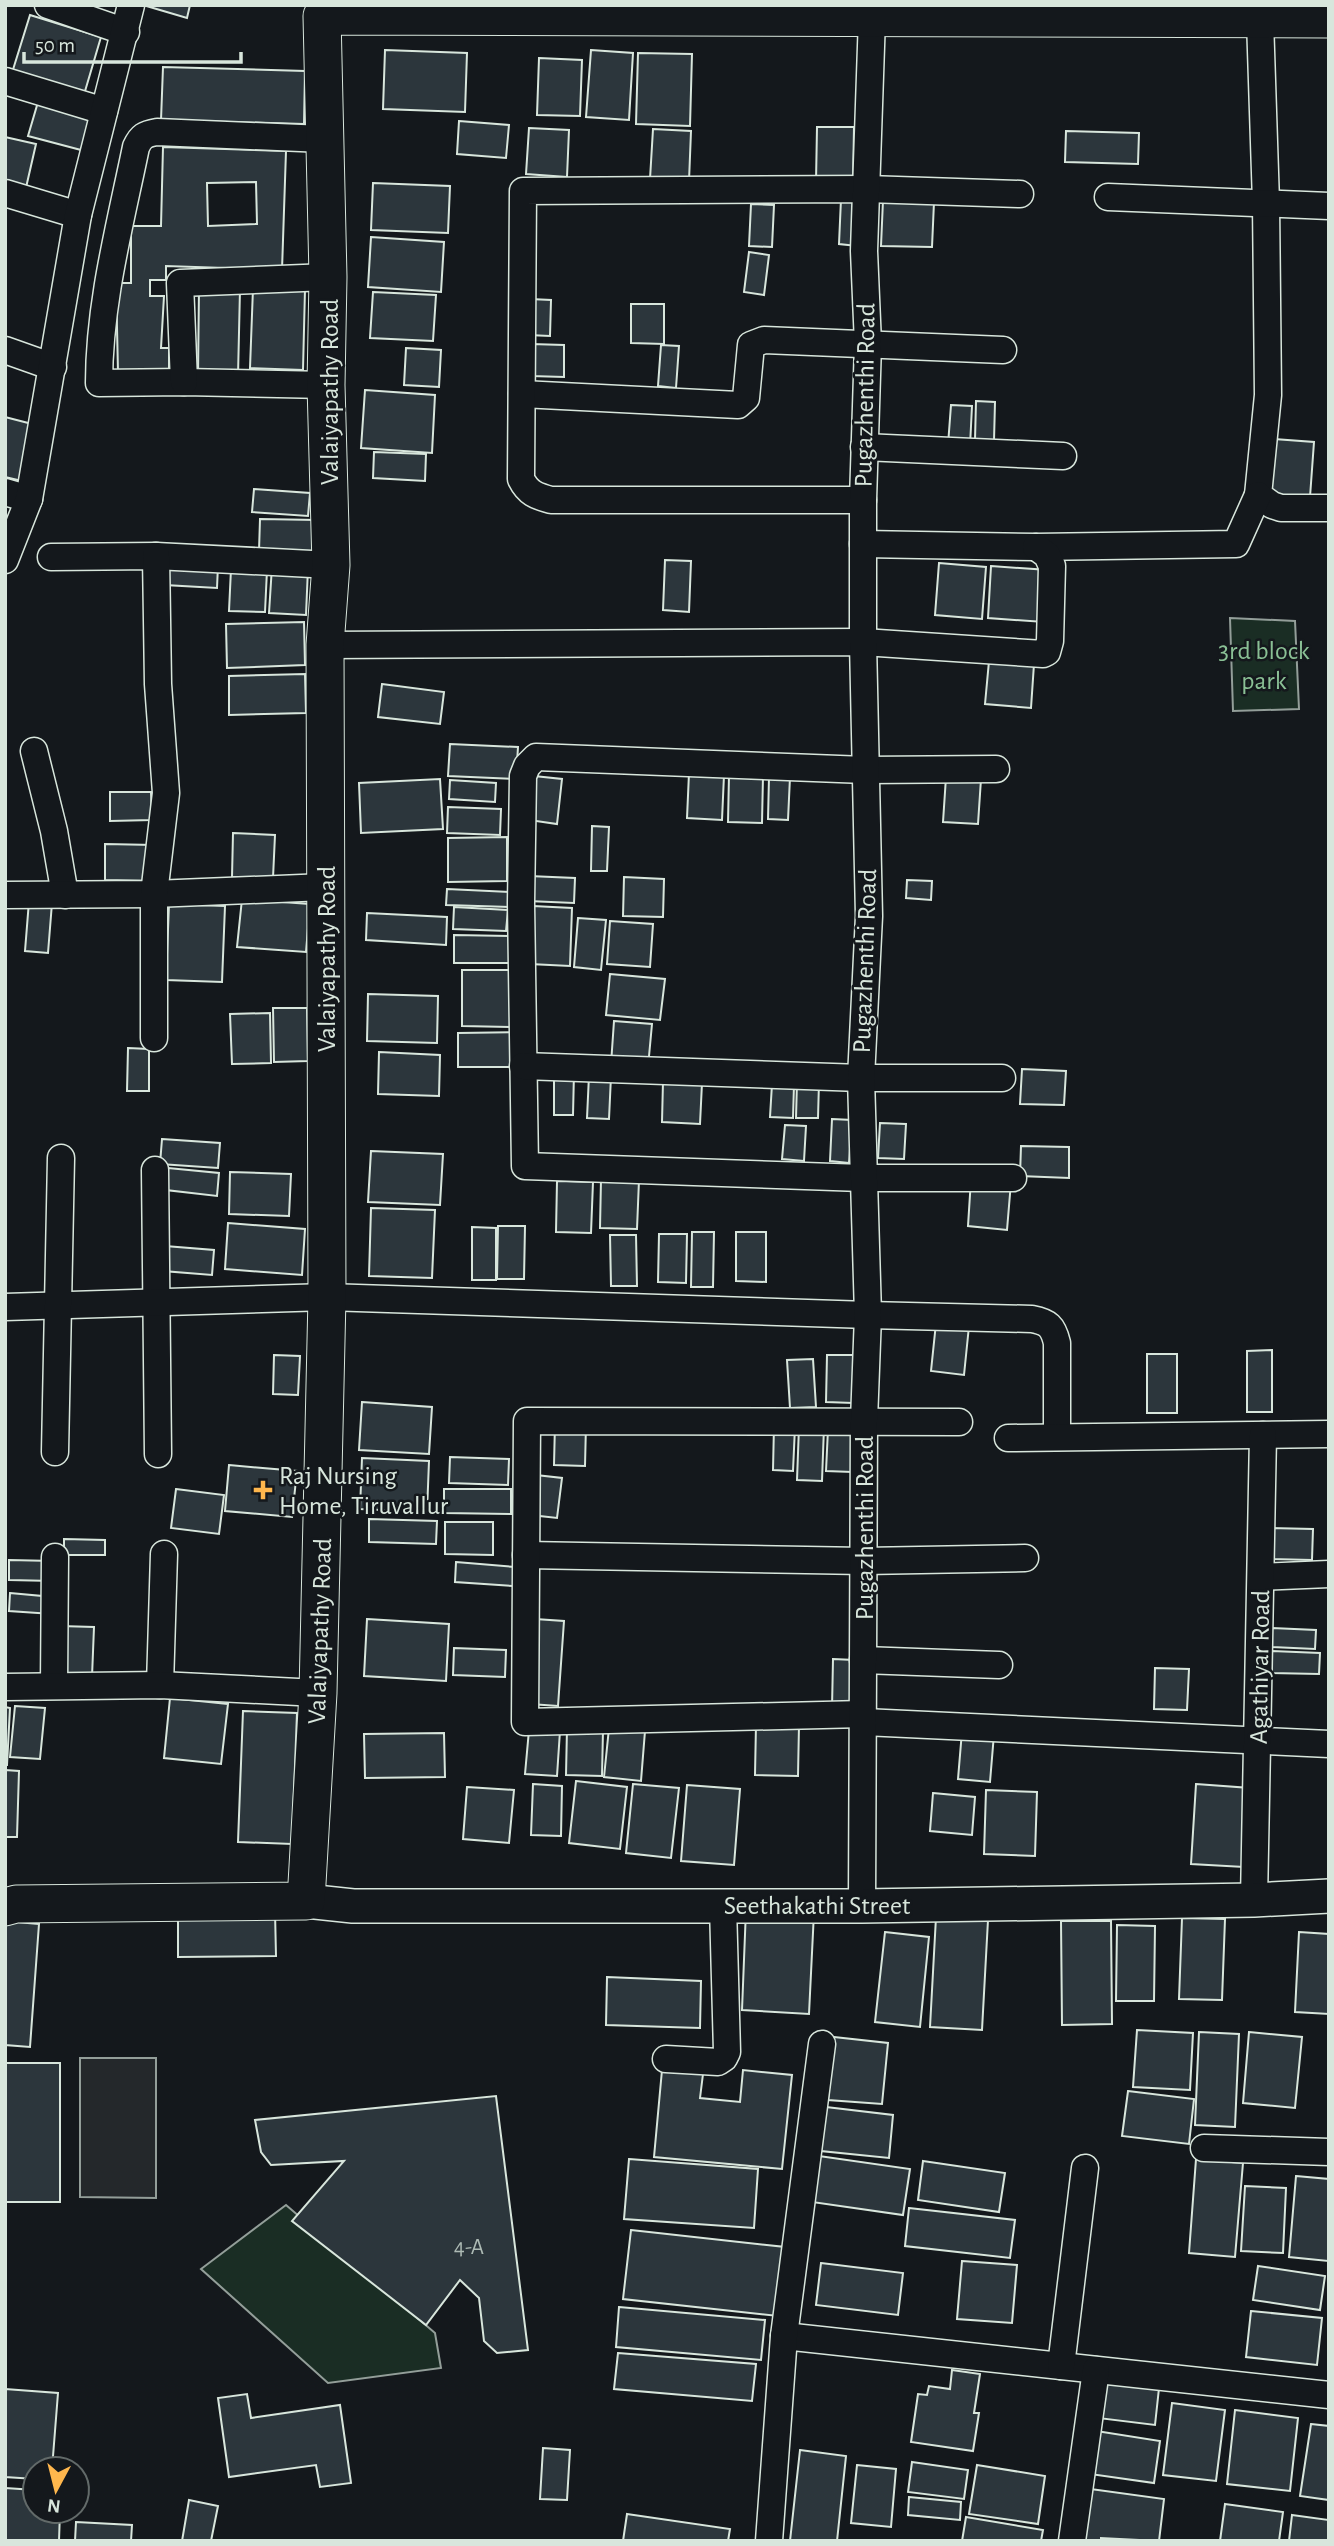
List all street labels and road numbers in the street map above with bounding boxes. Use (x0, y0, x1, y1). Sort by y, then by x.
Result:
street label: Valaiyapathy Road (317, 299, 343, 485)
street label: Pugazhenthi Road (850, 303, 880, 487)
street label: Valaiyapathy Road (314, 866, 340, 1052)
street label: Pugazhenthi Road (849, 868, 881, 1054)
street label: Pugazhenthi Road (852, 1436, 878, 1620)
street label: Valaiyapathy Road (304, 1537, 336, 1725)
street label: Agathiyar Road (1246, 1590, 1274, 1744)
street label: Seethakathi Street (724, 1893, 910, 1919)

